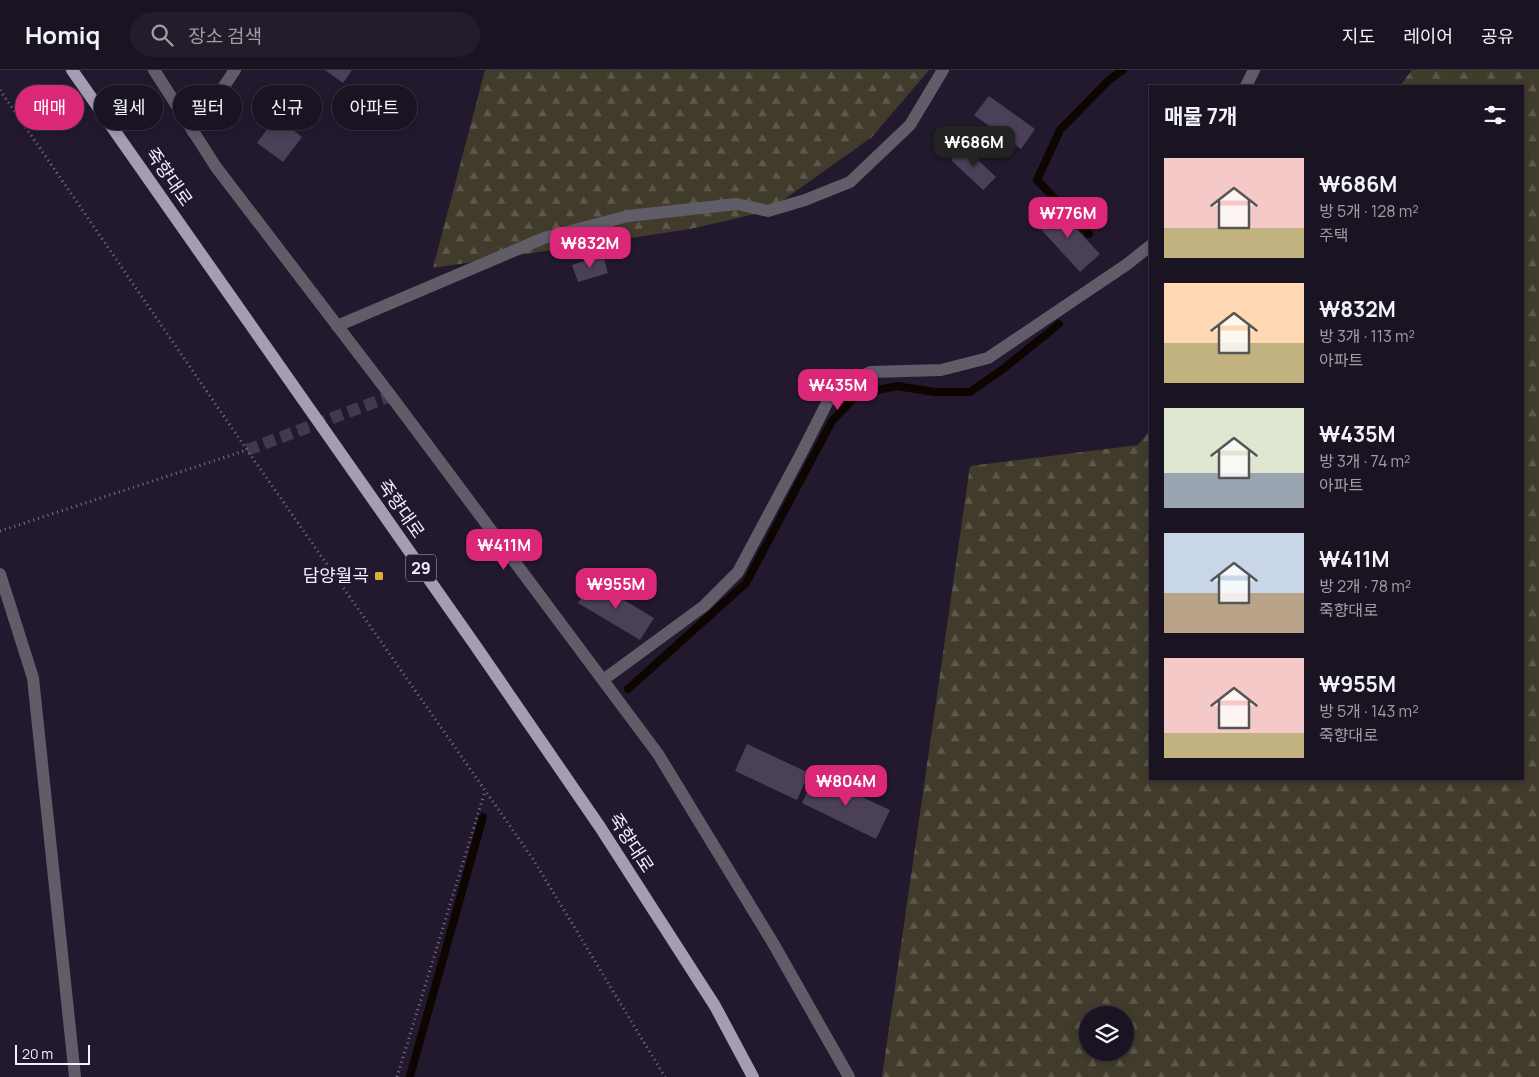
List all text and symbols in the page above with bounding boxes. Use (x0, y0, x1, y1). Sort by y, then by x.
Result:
search box (130, 12, 480, 57)
text: Homiq (25, 18, 100, 51)
icon: search (148, 21, 176, 49)
text: 장소 검색 (188, 23, 262, 49)
text: 지도 (1342, 24, 1375, 48)
text: 레이어 (1403, 24, 1453, 48)
text: 공유 (1481, 24, 1514, 48)
chip: 매매 (15, 85, 84, 130)
chip: 월세 (94, 85, 163, 130)
chip: 필터 (173, 85, 242, 130)
chip: 신규 (252, 85, 322, 130)
chip: 아파트 (332, 85, 417, 130)
icon: filters (1481, 101, 1509, 129)
text: 매물 7개 (1164, 102, 1237, 130)
pin: ₩686M (939, 126, 1009, 168)
text: ₩686M (944, 131, 1004, 153)
street label: 죽향대로 (141, 142, 199, 210)
text: ₩686M (1319, 170, 1397, 198)
icon: home (1204, 178, 1264, 238)
pin: ₩776M (1033, 196, 1103, 239)
text: 방 5개 · 128 m² (1319, 200, 1419, 222)
text: ₩776M (1039, 202, 1097, 224)
text: 주택 (1319, 224, 1348, 246)
pin: ₩832M (555, 226, 625, 269)
text: ₩832M (561, 232, 619, 254)
text: ₩832M (1319, 295, 1396, 323)
icon: home (1204, 303, 1264, 363)
text: 방 3개 · 113 m² (1319, 325, 1415, 347)
text: 아파트 (1319, 349, 1363, 371)
pin: ₩435M (803, 368, 873, 411)
text: ₩435M (809, 374, 867, 396)
text: ₩435M (1319, 420, 1396, 448)
icon: home (1204, 428, 1264, 488)
text: 방 3개 · 74 m² (1319, 450, 1411, 472)
street label: 죽향대로 (373, 474, 431, 542)
text: 아파트 (1319, 474, 1363, 496)
pin: ₩411M (469, 528, 539, 571)
text: ₩411M (477, 534, 531, 556)
text: ₩411M (1319, 545, 1389, 573)
icon: home (1204, 553, 1264, 613)
road number: 29 (406, 554, 436, 582)
place label: 담양월곡 (303, 563, 369, 587)
pin: ₩955M (581, 568, 651, 610)
marker: 담양월곡 (373, 570, 385, 582)
text: ₩955M (587, 573, 645, 595)
text: 방 2개 · 78 m² (1319, 575, 1411, 597)
text: 죽향대로 (1319, 599, 1378, 621)
text: ₩955M (1319, 670, 1396, 698)
icon: home (1204, 678, 1264, 738)
text: 방 5개 · 143 m² (1319, 700, 1419, 722)
text: 죽향대로 (1319, 724, 1378, 746)
pin: ₩804M (811, 764, 881, 807)
text: ₩804M (816, 770, 876, 792)
street label: 죽향대로 (604, 808, 660, 877)
map controls (1079, 1006, 1134, 1061)
button: layers (1079, 1006, 1134, 1061)
scale bar (15, 1042, 90, 1065)
text: 20 m (22, 1044, 53, 1063)

